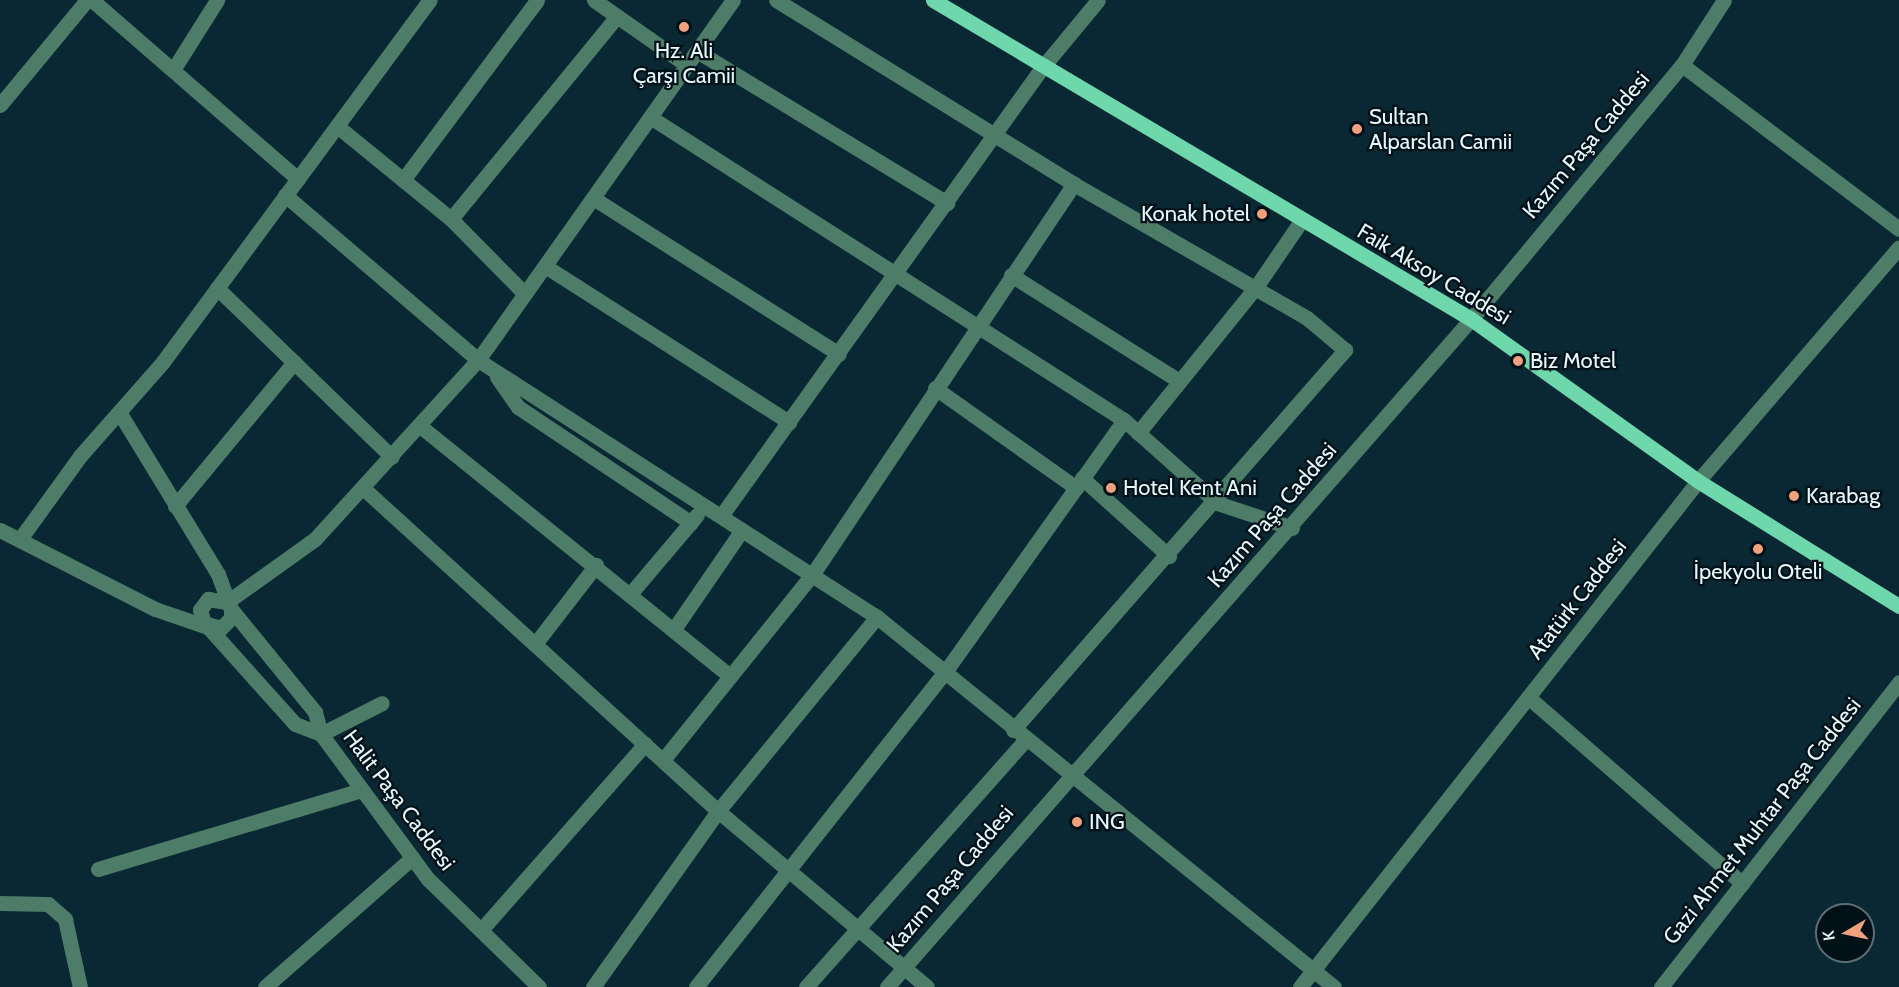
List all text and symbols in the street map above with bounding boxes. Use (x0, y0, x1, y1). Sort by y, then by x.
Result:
marker: Hz. Ali Çarşı Camii (677, 20, 691, 34)
place label: Hz. Ali Çarşı Camii (633, 37, 735, 88)
street label: Kazım Paşa Caddesi (1517, 66, 1655, 224)
place label: Sultan Alparslan Camii (1369, 103, 1512, 154)
marker: Sultan Alparslan Camii (1350, 122, 1364, 136)
place label: Konak hotel (1141, 201, 1250, 227)
marker: Konak hotel (1255, 207, 1269, 221)
street label: Faik Aksoy Caddesi (1353, 218, 1515, 330)
place label: Biz Motel (1530, 348, 1616, 374)
marker: Biz Motel (1511, 354, 1525, 368)
street label: Kazım Paşa Caddesi (1202, 437, 1342, 593)
place label: Hotel Kent Ani (1123, 475, 1257, 501)
marker: Hotel Kent Ani (1104, 481, 1118, 495)
place label: Karabag (1806, 483, 1880, 509)
marker: Karabag (1787, 489, 1801, 503)
street label: Atatürk Caddesi (1522, 534, 1632, 664)
marker: İpekyolu Oteli (1751, 542, 1765, 556)
place label: İpekyolu Oteli (1693, 559, 1823, 585)
street label: Gazi Ahmet Muhtar Paşa Caddesi (1658, 693, 1866, 949)
street label: Halit Paşa Caddesi (338, 725, 460, 875)
street label: Kazım Paşa Caddesi (881, 800, 1019, 958)
place label: ING (1089, 809, 1125, 835)
marker: ING (1070, 815, 1084, 829)
north arrow (1815, 903, 1875, 963)
text: K (1819, 929, 1839, 942)

